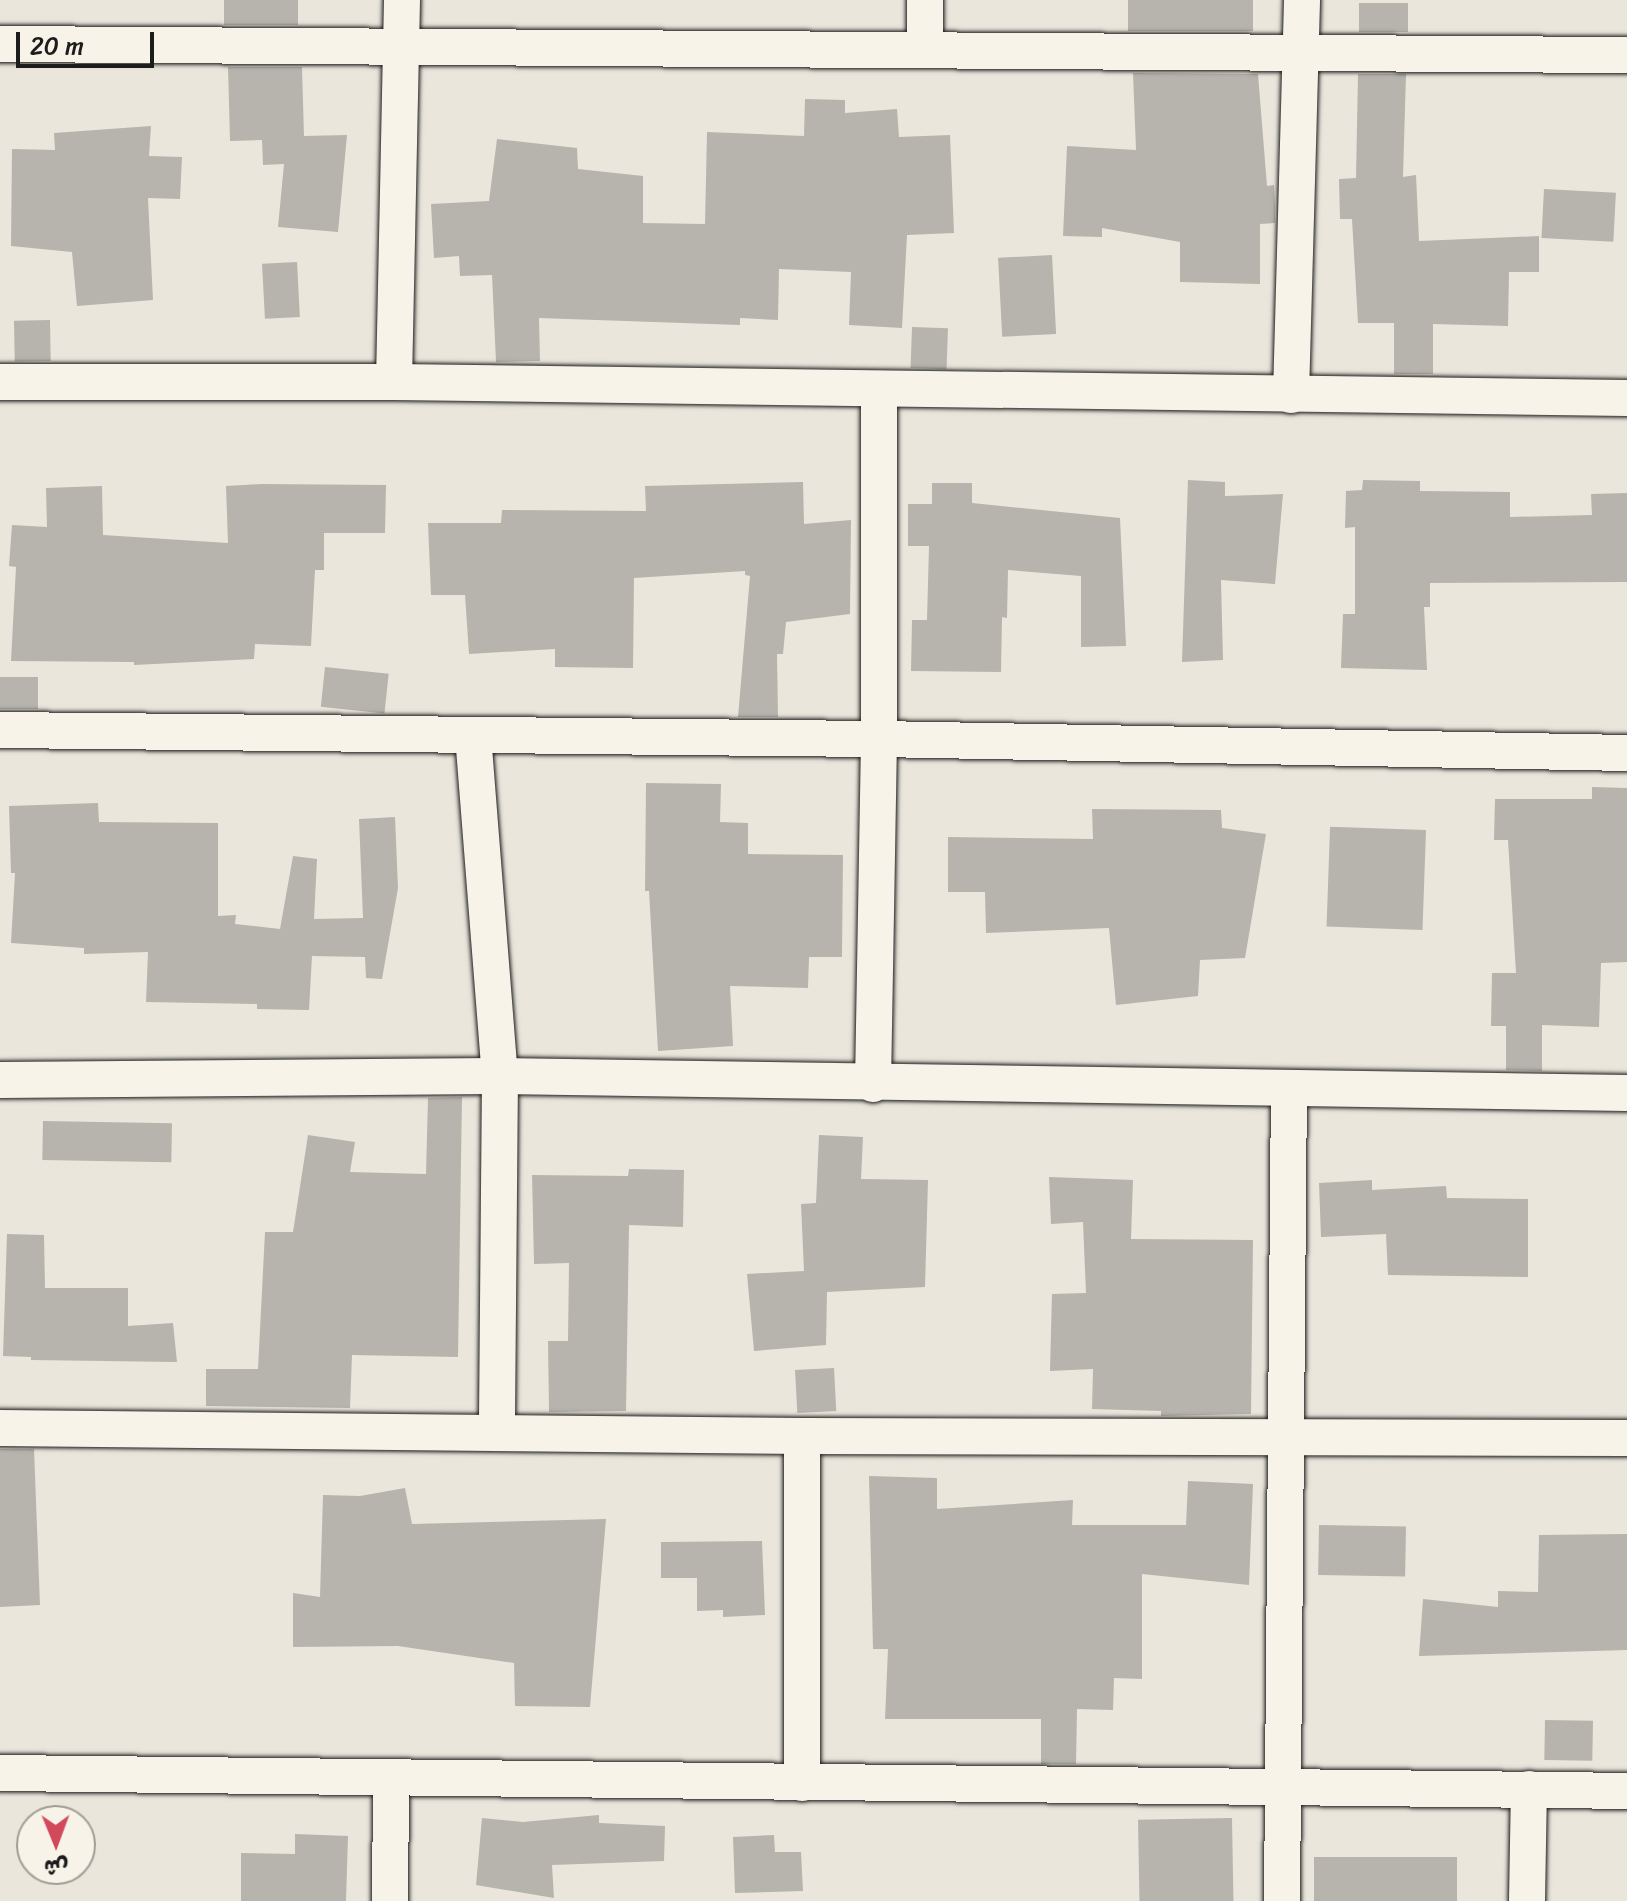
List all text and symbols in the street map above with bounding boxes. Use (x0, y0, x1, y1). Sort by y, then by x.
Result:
scale bar (20, 16, 158, 66)
text: 20 m (30, 25, 84, 67)
north arrow (16, 1805, 96, 1885)
text: ش (44, 1848, 69, 1887)

